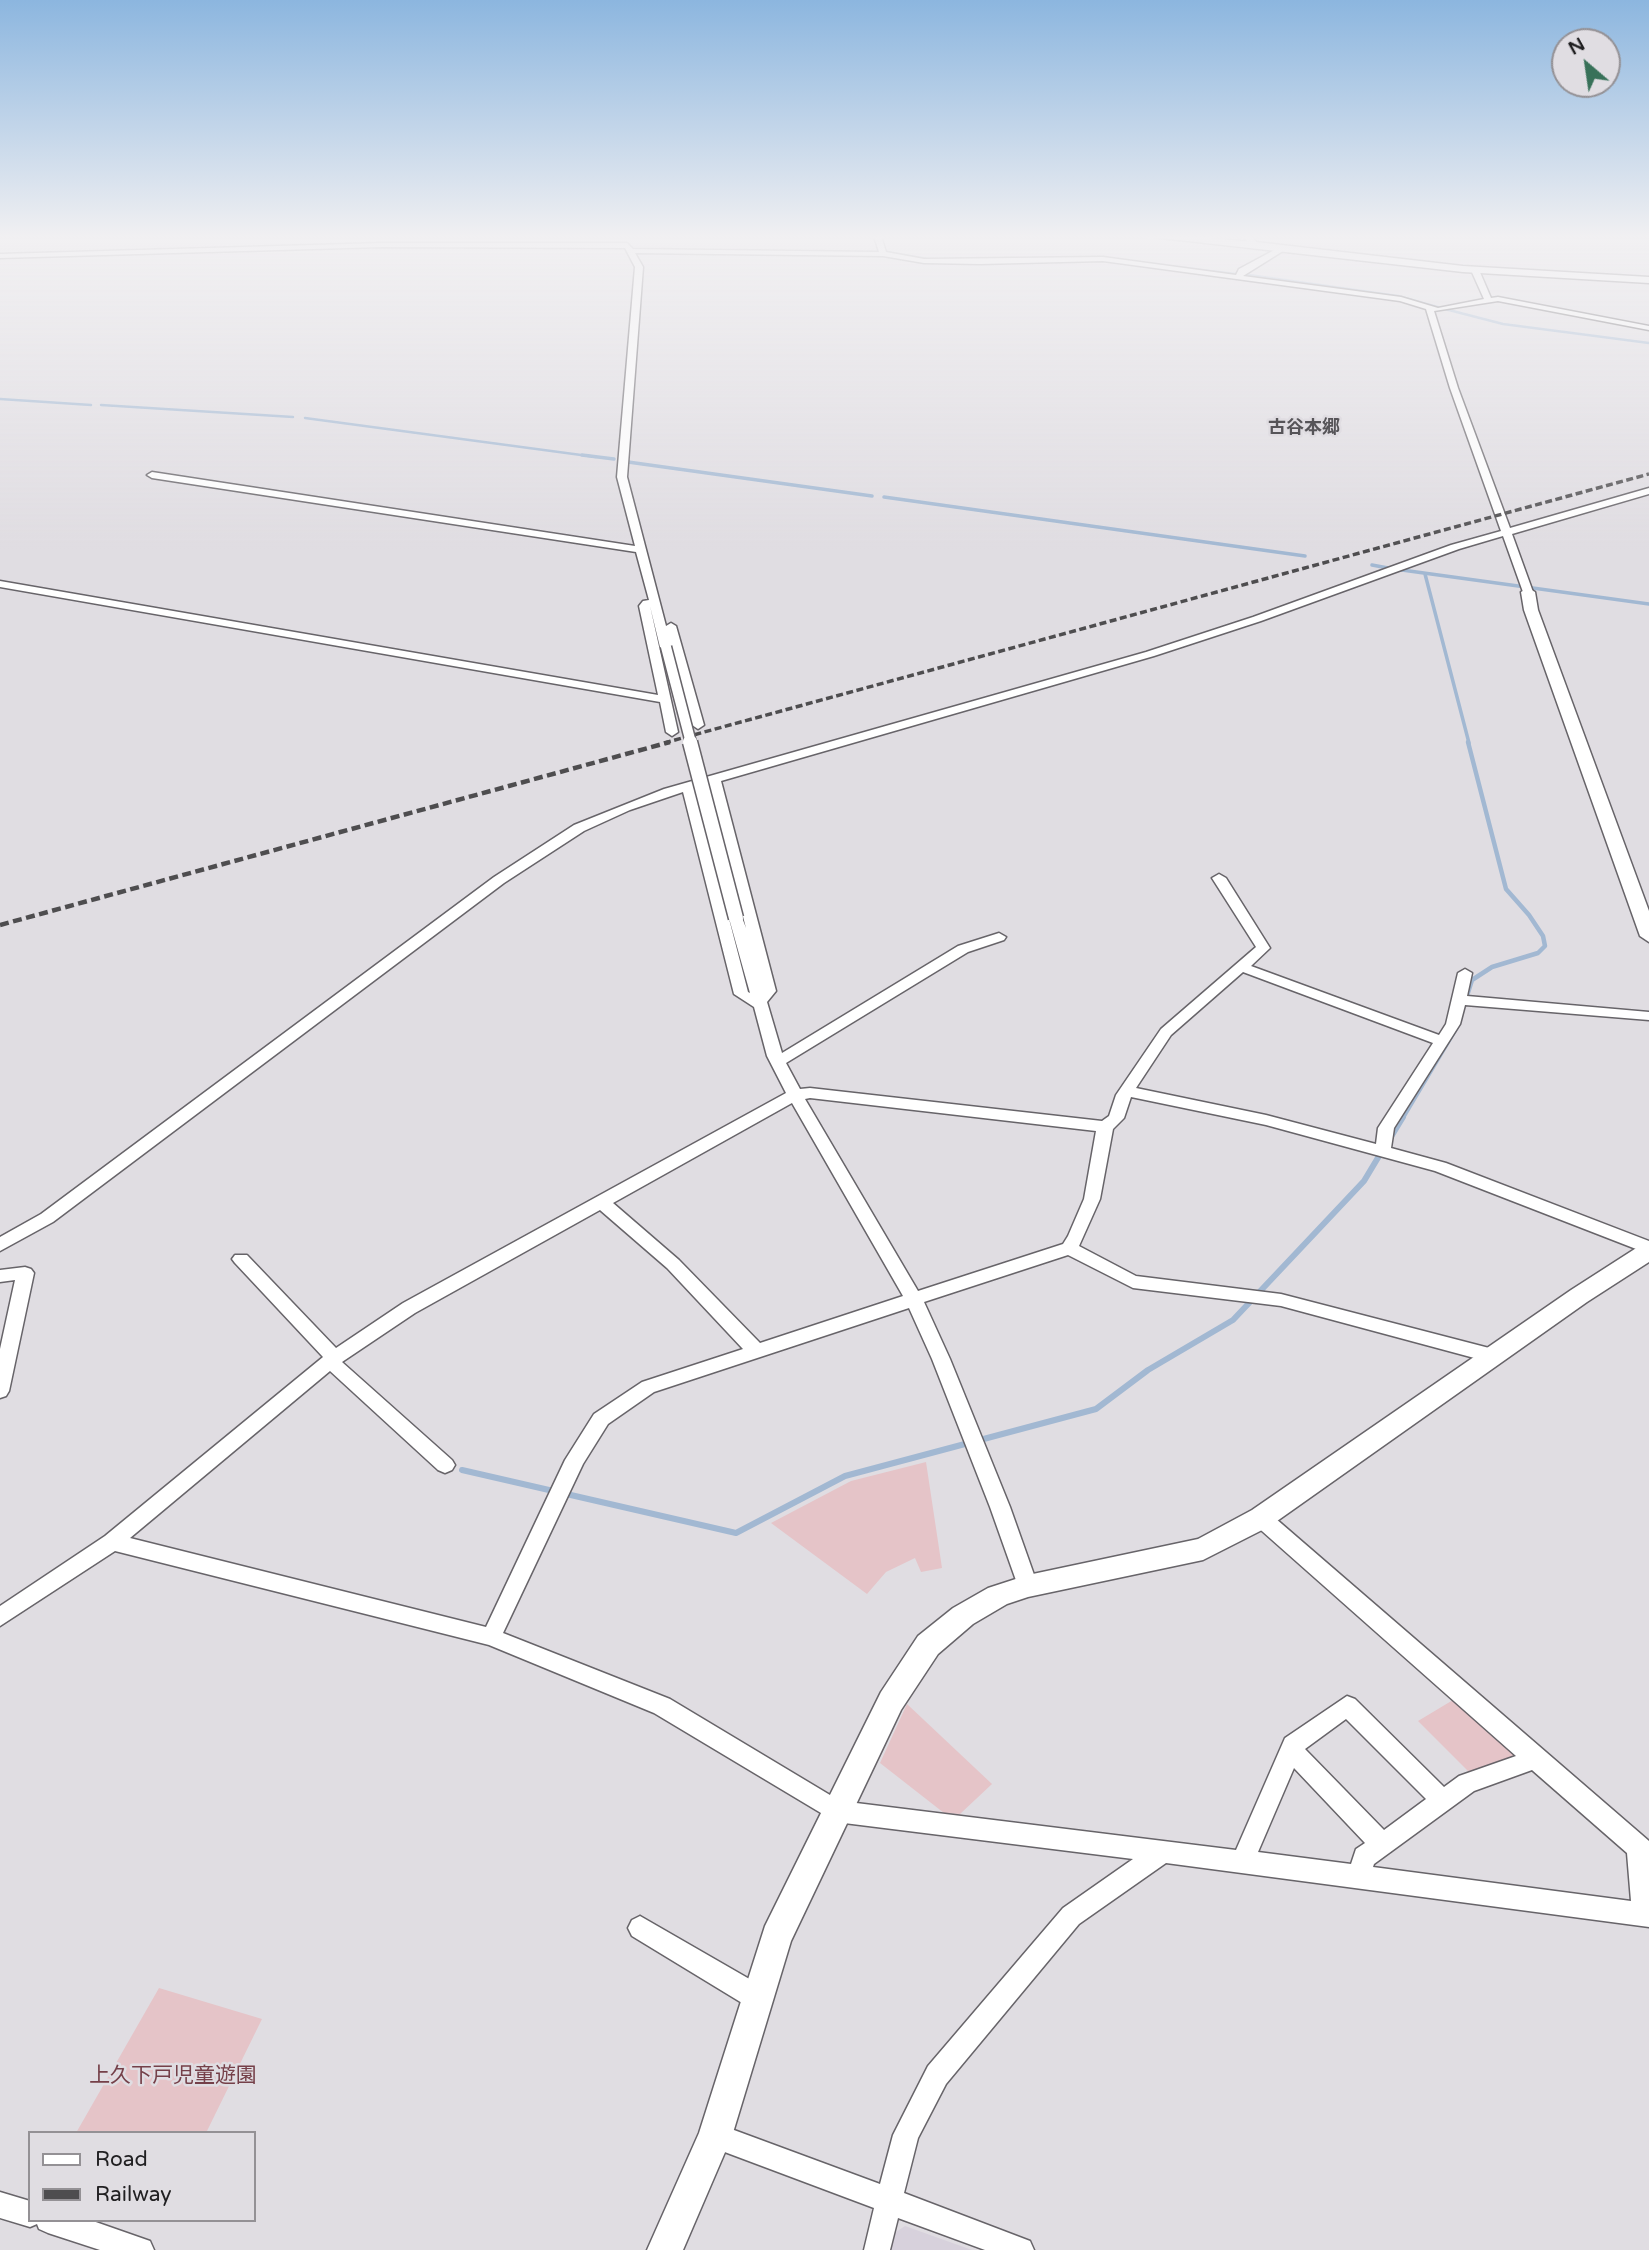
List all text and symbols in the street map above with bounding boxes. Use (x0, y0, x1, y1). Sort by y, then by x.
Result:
north arrow (1551, 28, 1621, 98)
text: N (1565, 33, 1589, 60)
district label: 古谷本郷 (1268, 417, 1340, 439)
park label: 上久下戸児童遊園 (89, 2063, 257, 2089)
legend (28, 2131, 256, 2222)
text: Road (95, 2147, 148, 2172)
text: Railway (95, 2182, 172, 2207)

